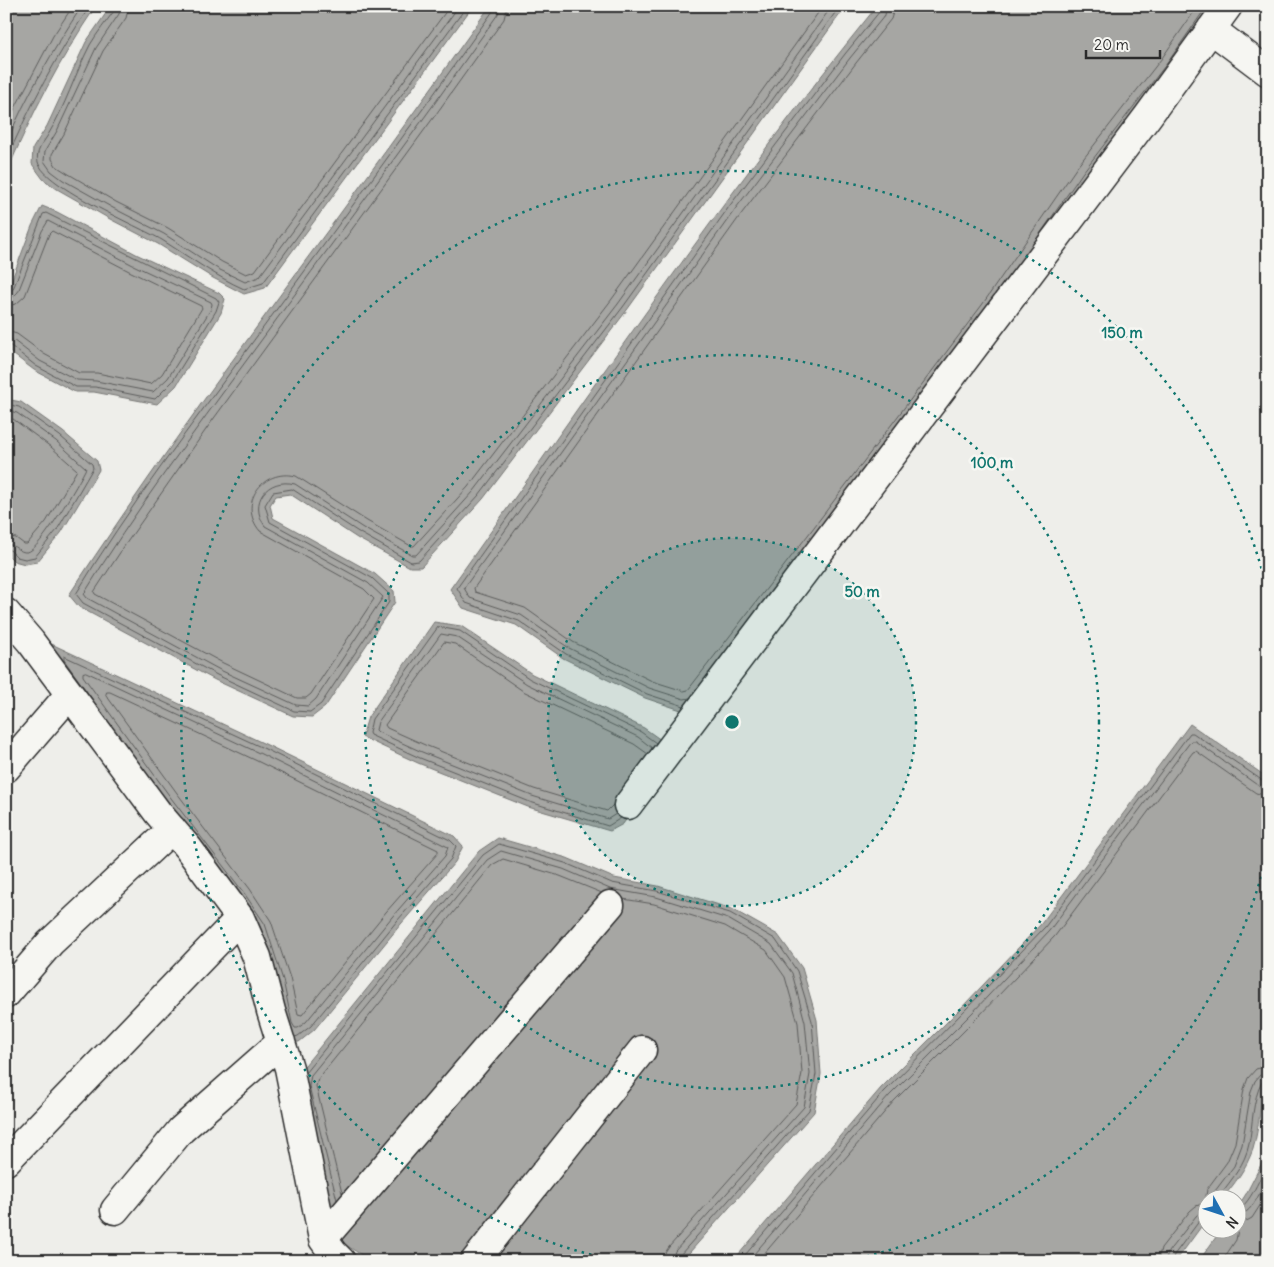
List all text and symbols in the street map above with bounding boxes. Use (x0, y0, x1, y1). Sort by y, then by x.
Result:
scale bar (1086, 28, 1160, 60)
text: 20 m (1094, 35, 1129, 54)
text: 150 m (1101, 323, 1143, 342)
text: 100 m (971, 453, 1013, 472)
text: 50 m (844, 582, 880, 601)
centre of rings (723, 713, 741, 731)
north arrow (1196, 1190, 1246, 1240)
text: N (1222, 1213, 1242, 1232)

